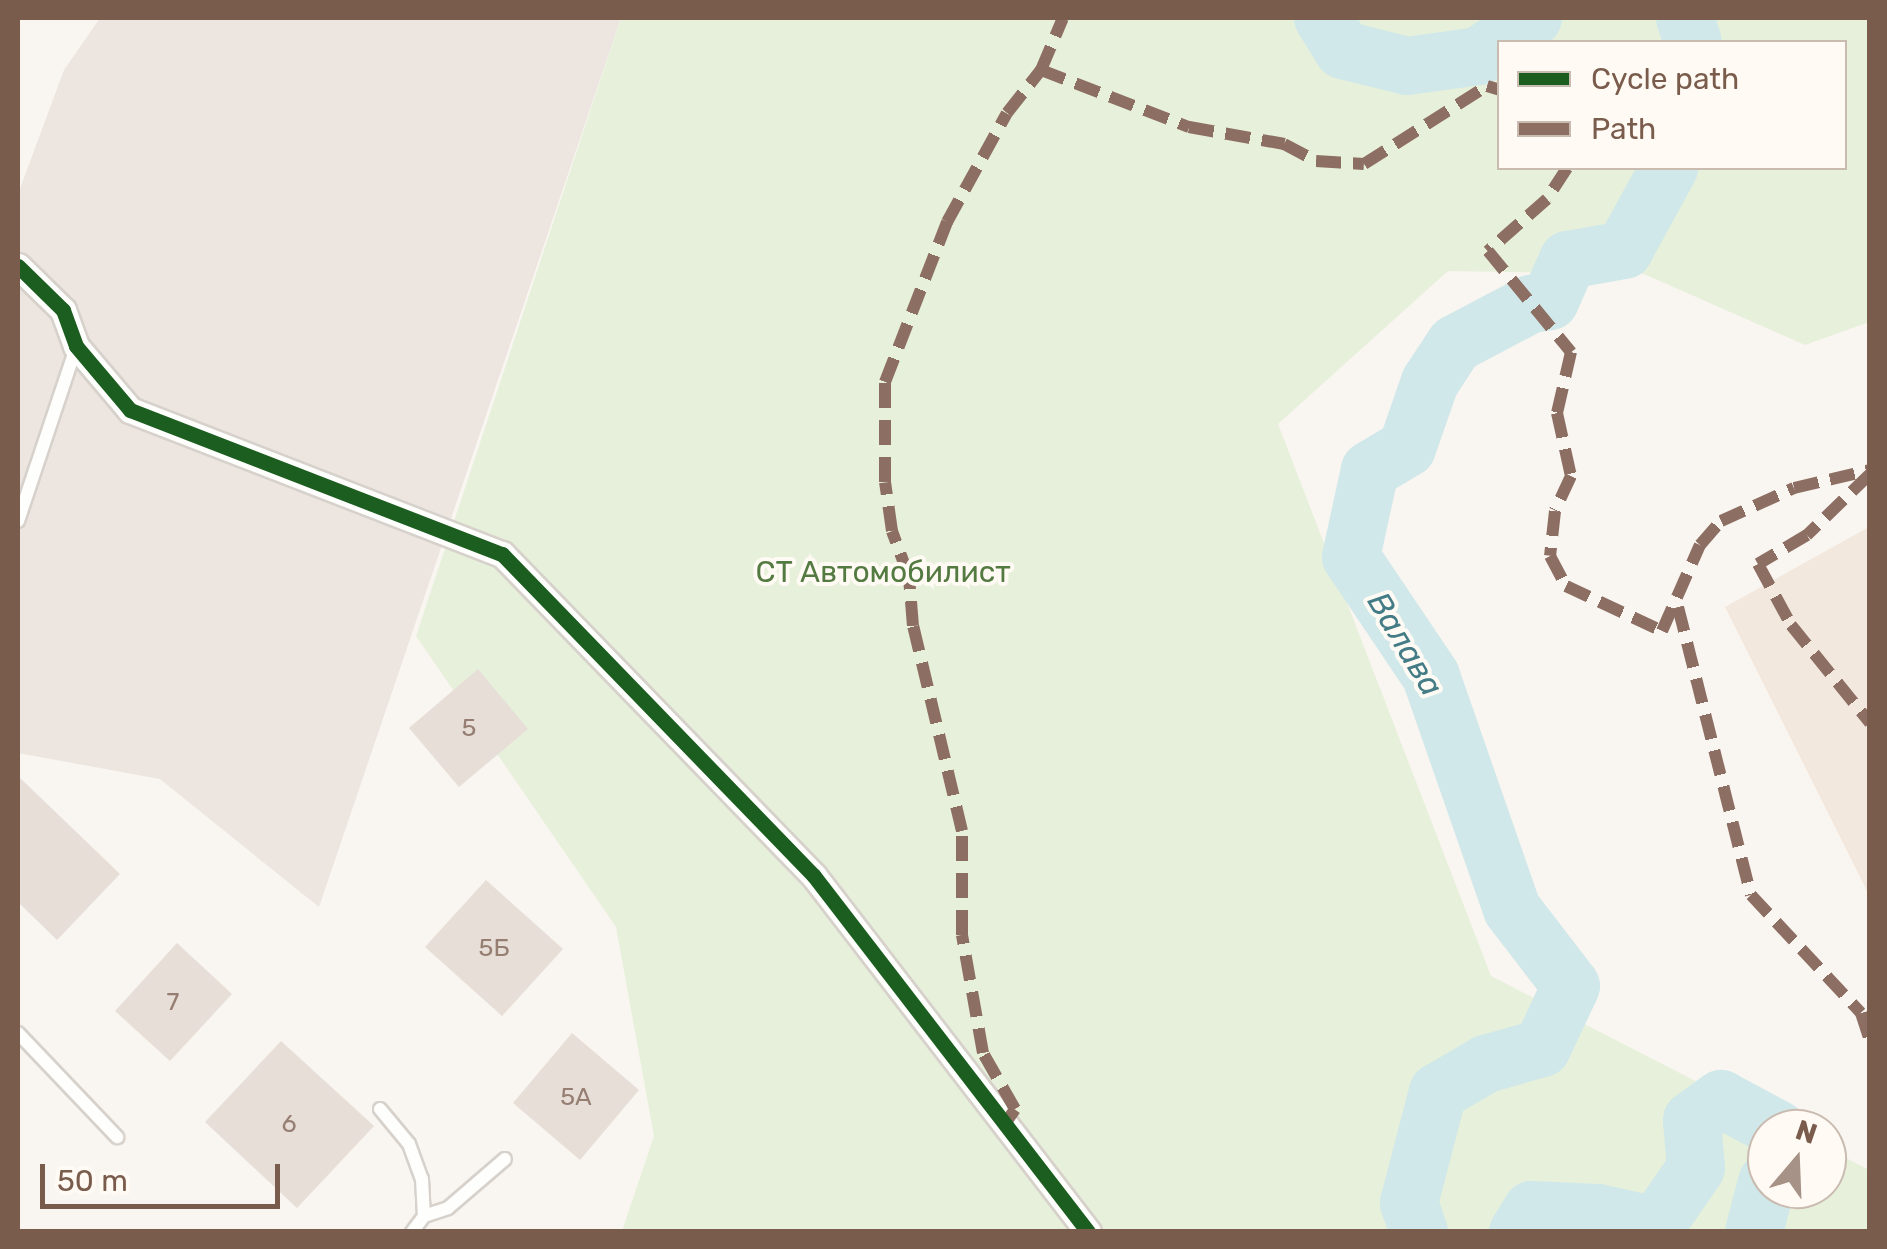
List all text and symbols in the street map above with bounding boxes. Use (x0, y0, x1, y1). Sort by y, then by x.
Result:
legend (1497, 40, 1847, 170)
text: Cycle path (1591, 61, 1739, 97)
text: Path (1591, 111, 1656, 147)
park label: СТ Автомобилист (755, 554, 1011, 590)
water label: Валава (1359, 585, 1451, 703)
house number: 5 (462, 713, 476, 743)
house number: 5Б (479, 933, 509, 963)
house number: 7 (167, 987, 179, 1017)
house number: 5А (560, 1082, 592, 1112)
house number: 6 (281, 1109, 297, 1139)
north arrow (1747, 1109, 1847, 1209)
text: N (1791, 1113, 1821, 1151)
scale bar (45, 1144, 285, 1206)
text: 50 m (57, 1163, 128, 1199)

